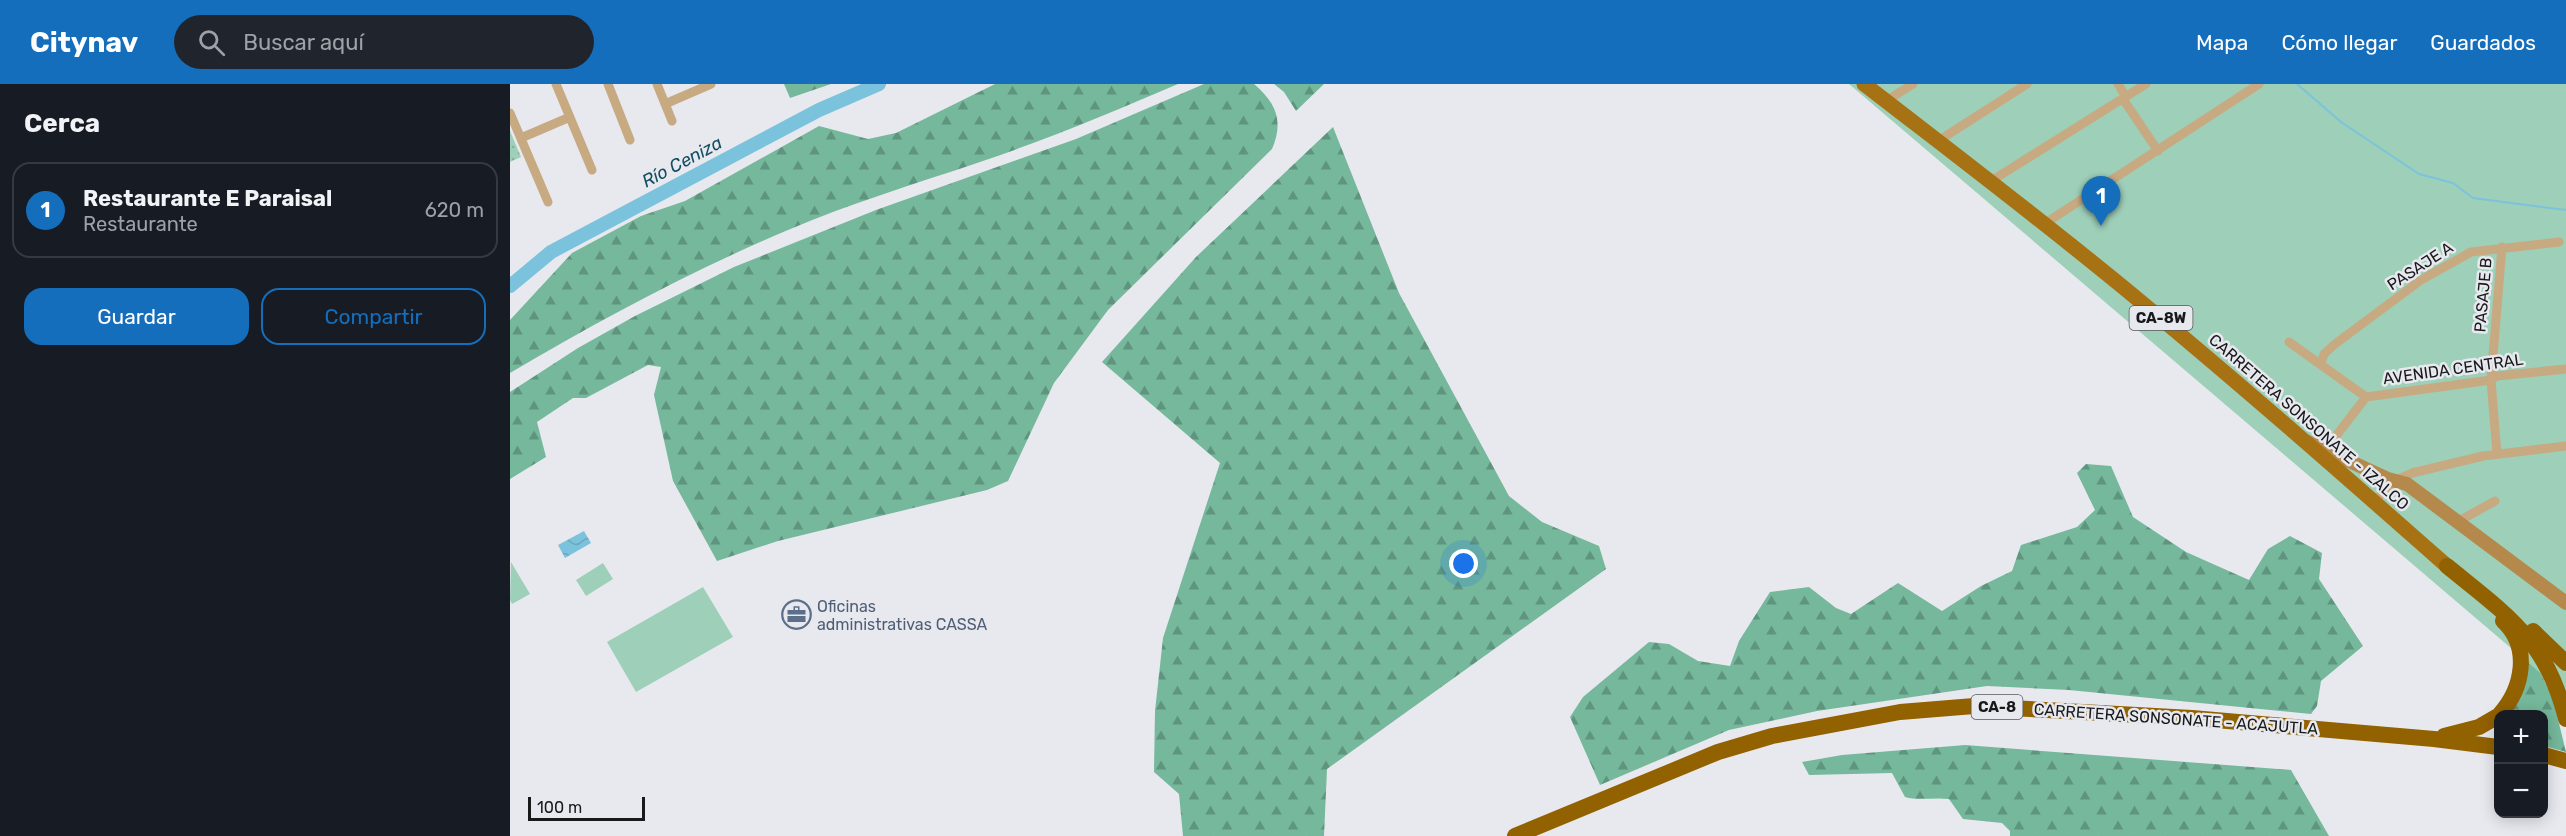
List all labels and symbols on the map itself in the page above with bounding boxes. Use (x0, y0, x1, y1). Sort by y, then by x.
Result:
water label: Río Ceniza (638, 131, 726, 192)
pin: 1 (2082, 176, 2120, 226)
street label: PASAJE A (2384, 238, 2457, 294)
street label: PASAJE B (2470, 257, 2496, 333)
road number: CA-8W (2130, 306, 2192, 330)
street label: CARRETERA SONSONATE - IZALCO (2205, 330, 2413, 514)
street label: AVENIDA CENTRAL (2382, 350, 2524, 388)
your location (1449, 549, 1478, 578)
place label: Oficinas administrativas CASSA (817, 597, 988, 634)
office icon: Oficinas administrativas CASSA (780, 599, 812, 631)
road number: CA-8 (1972, 695, 2022, 719)
street label: CARRETERA SONSONATE - ACAJUTLA (2033, 700, 2319, 738)
scale bar (528, 794, 645, 822)

